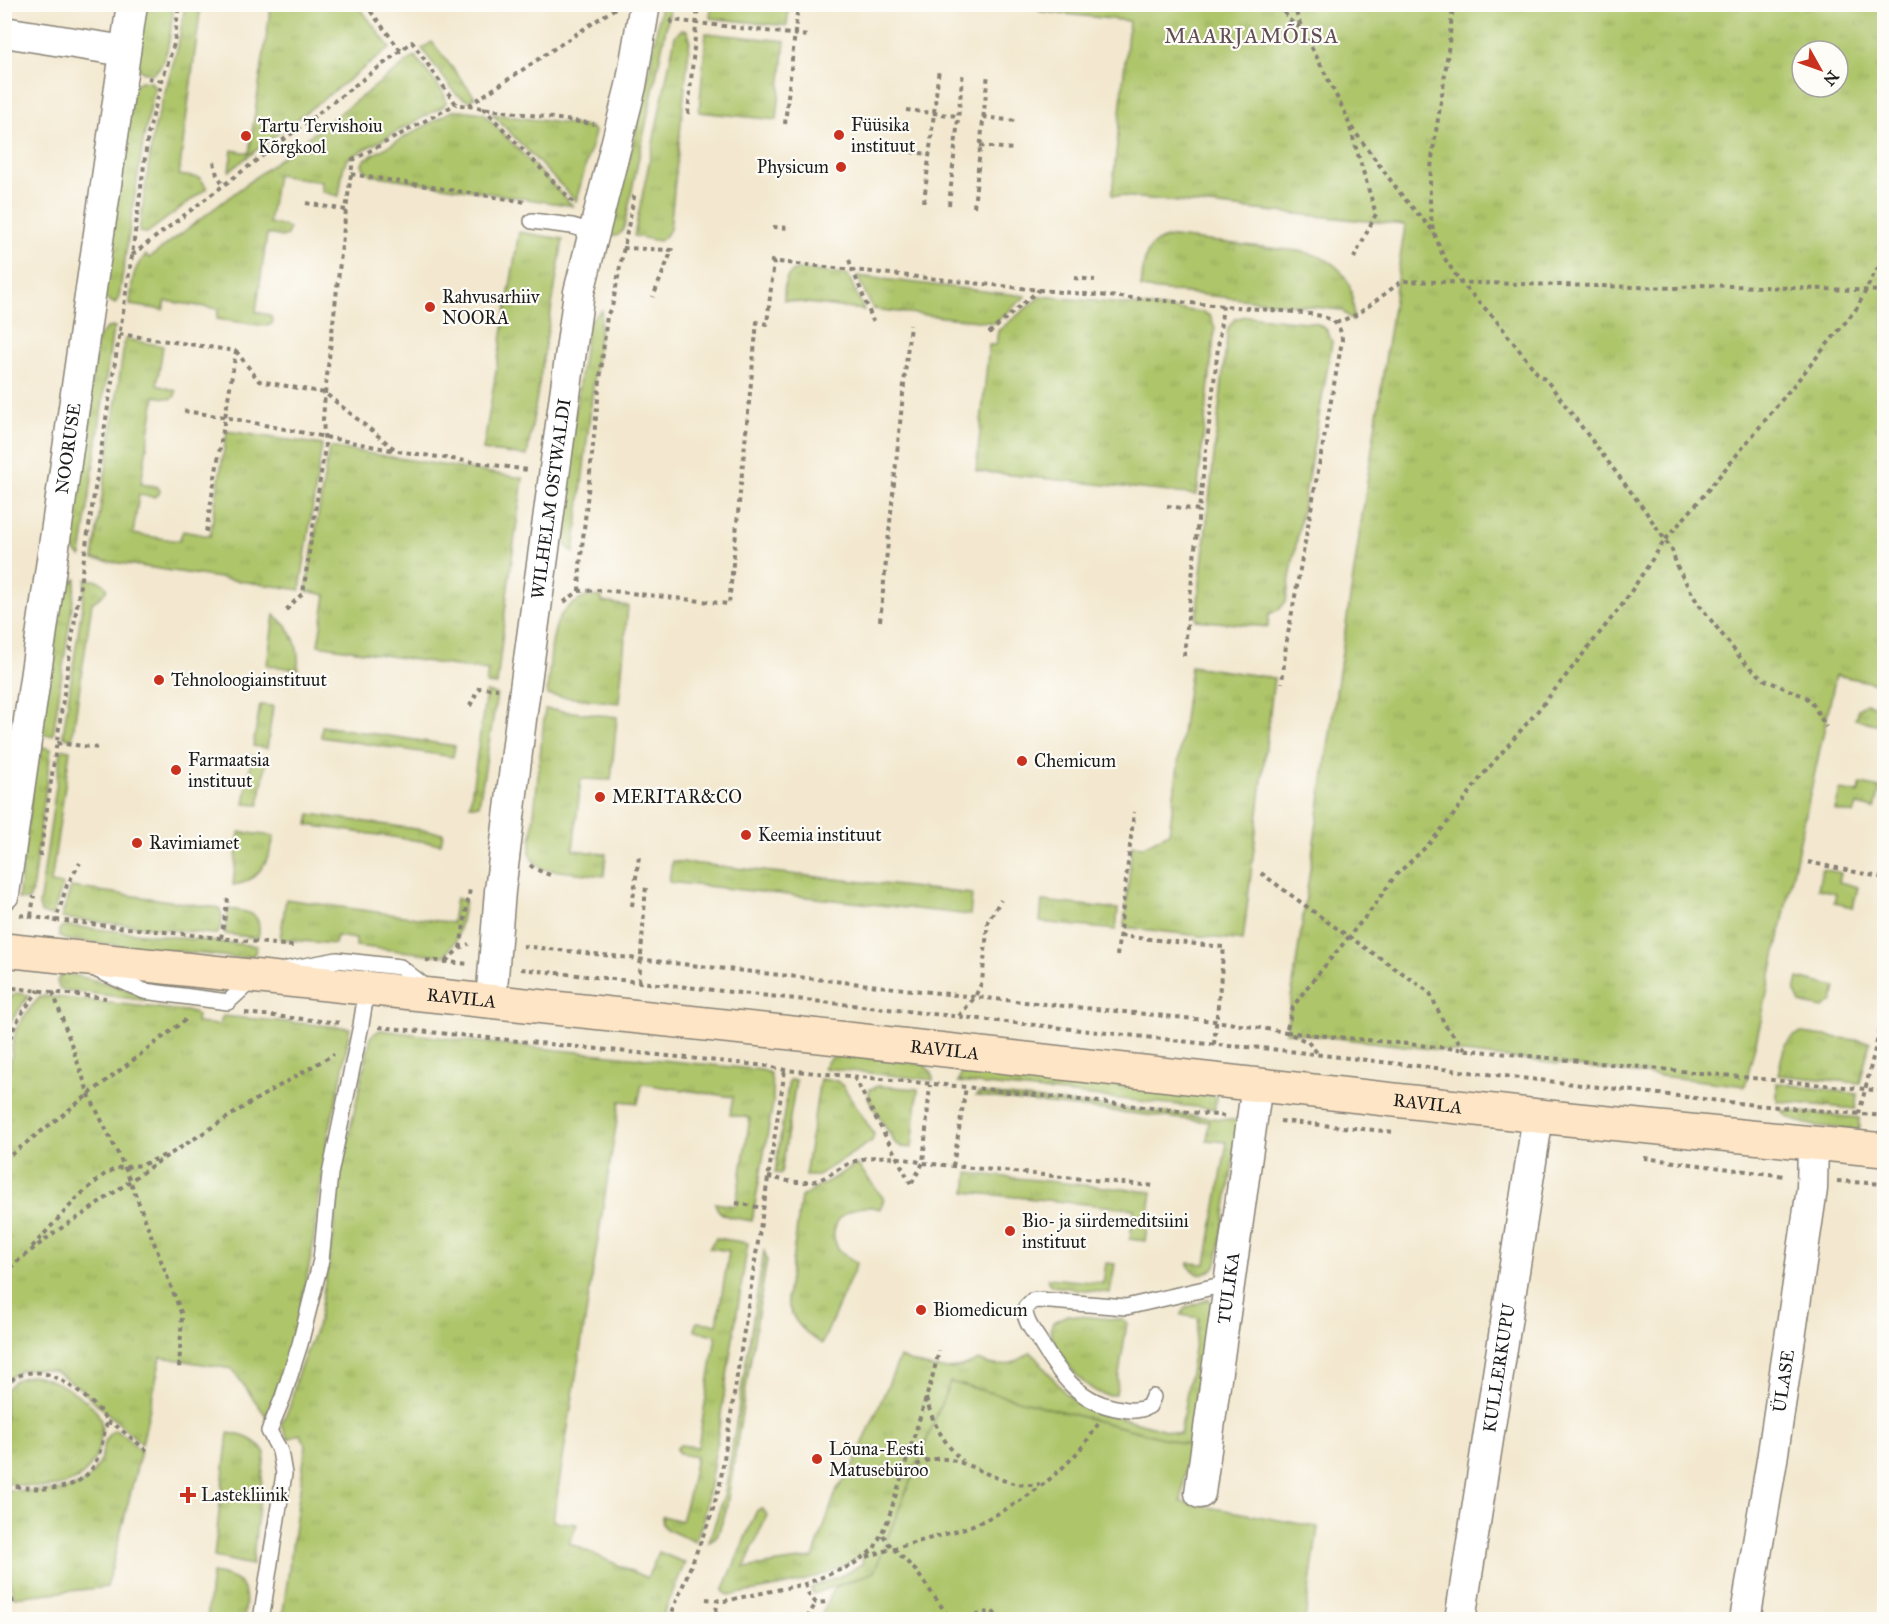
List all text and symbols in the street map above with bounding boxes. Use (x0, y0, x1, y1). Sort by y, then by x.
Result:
district label: MAARJAMÕISA (1164, 23, 1340, 49)
north arrow (1790, 39, 1850, 99)
text: N (1819, 67, 1843, 90)
place label: Füüsika instituut (851, 114, 916, 157)
place label: Tartu Tervishoiu Kõrgkool (258, 115, 383, 159)
marker: Füüsika instituut (832, 128, 846, 142)
marker: Tartu Tervishoiu Kõrgkool (239, 129, 253, 143)
place label: Physicum (757, 156, 829, 178)
marker: Physicum (834, 160, 848, 174)
place label: Rahvusarhiiv NOORA (442, 286, 541, 329)
marker: Rahvusarhiiv NOORA (423, 300, 437, 314)
street label: WILHELM OSTWALDI (526, 397, 575, 600)
street label: NOORUSE (51, 402, 85, 496)
place label: Tehnoloogiainstituut (171, 669, 327, 692)
marker: Tehnoloogiainstituut (152, 673, 166, 687)
place label: Farmaatsia instituut (188, 749, 270, 792)
place label: Chemicum (1034, 750, 1116, 772)
marker: Chemicum (1015, 754, 1029, 768)
marker: Farmaatsia instituut (169, 763, 183, 777)
place label: MERITAR&CO (612, 786, 742, 808)
marker: MERITAR&CO (593, 790, 607, 804)
place label: Keemia instituut (758, 824, 882, 846)
marker: Keemia instituut (739, 828, 753, 842)
place label: Ravimiamet (149, 832, 240, 854)
marker: Ravimiamet (130, 836, 144, 850)
street label: RAVILA (426, 984, 497, 1013)
street label: RAVILA (909, 1035, 981, 1065)
street label: RAVILA (1392, 1089, 1464, 1119)
place label: Bio- ja siirdemeditsiini instituut (1022, 1210, 1189, 1253)
marker: Bio- ja siirdemeditsiini instituut (1003, 1224, 1017, 1238)
street label: TULIKA (1213, 1251, 1244, 1325)
place label: Biomedicum (933, 1299, 1028, 1321)
street label: KULLERKUPU (1478, 1301, 1520, 1434)
marker: Biomedicum (914, 1303, 928, 1317)
street label: ÜLASE (1767, 1348, 1799, 1414)
place label: Lõuna-Eesti Matusebüroo (829, 1438, 929, 1481)
marker: Lõuna-Eesti Matusebüroo (810, 1452, 824, 1466)
place label: Lastekliinik (201, 1484, 289, 1506)
marker: Lastekliinik (179, 1486, 197, 1504)

